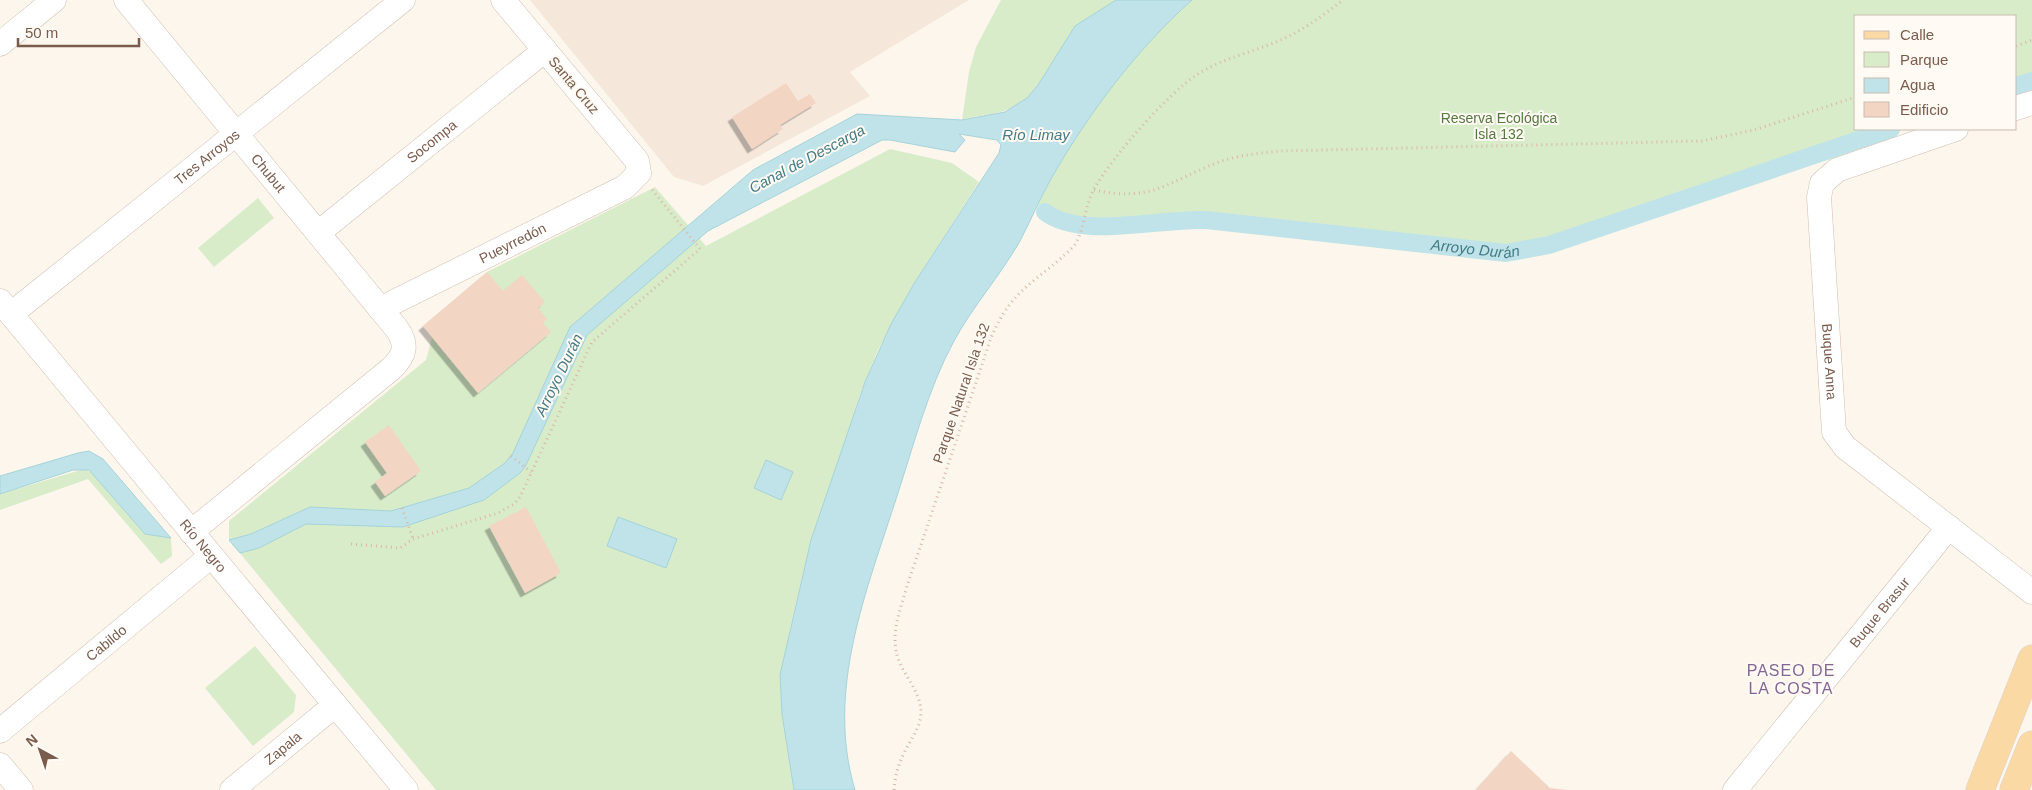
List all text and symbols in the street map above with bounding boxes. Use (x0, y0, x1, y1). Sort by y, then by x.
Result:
scale bar (18, 15, 139, 47)
legend (1854, 15, 2017, 130)
text: 50 m (25, 24, 58, 41)
text: Calle (1900, 26, 1934, 43)
text: Parque (1900, 51, 1948, 68)
street label: Santa Cruz (545, 53, 603, 117)
text: Agua (1900, 76, 1936, 93)
text: Edificio (1900, 101, 1948, 118)
park label: Reserva Ecológica Isla 132 (1441, 110, 1558, 142)
street label: Socompa (404, 116, 460, 166)
water label: Canal de Descarga (746, 121, 867, 196)
street label: Tres Arroyos (171, 126, 243, 188)
water label: Río Limay (1002, 126, 1071, 143)
street label: Chubut (248, 150, 289, 196)
street label: Pueyrredón (476, 220, 548, 266)
water label: Arroyo Durán (1429, 236, 1521, 261)
street label: Parque Natural Isla 132 (929, 321, 993, 465)
street label: Buque Anna (1819, 323, 1840, 400)
water label: Arroyo Durán (531, 331, 586, 419)
street label: Río Negro (177, 516, 230, 576)
street label: Buque Brasur (1846, 574, 1913, 651)
street label: Cabildo (83, 621, 130, 664)
district label: PASEO DE LA COSTA (1747, 662, 1835, 697)
north arrow (15, 725, 65, 775)
street label: Zapala (261, 728, 305, 768)
text: N (23, 731, 41, 749)

